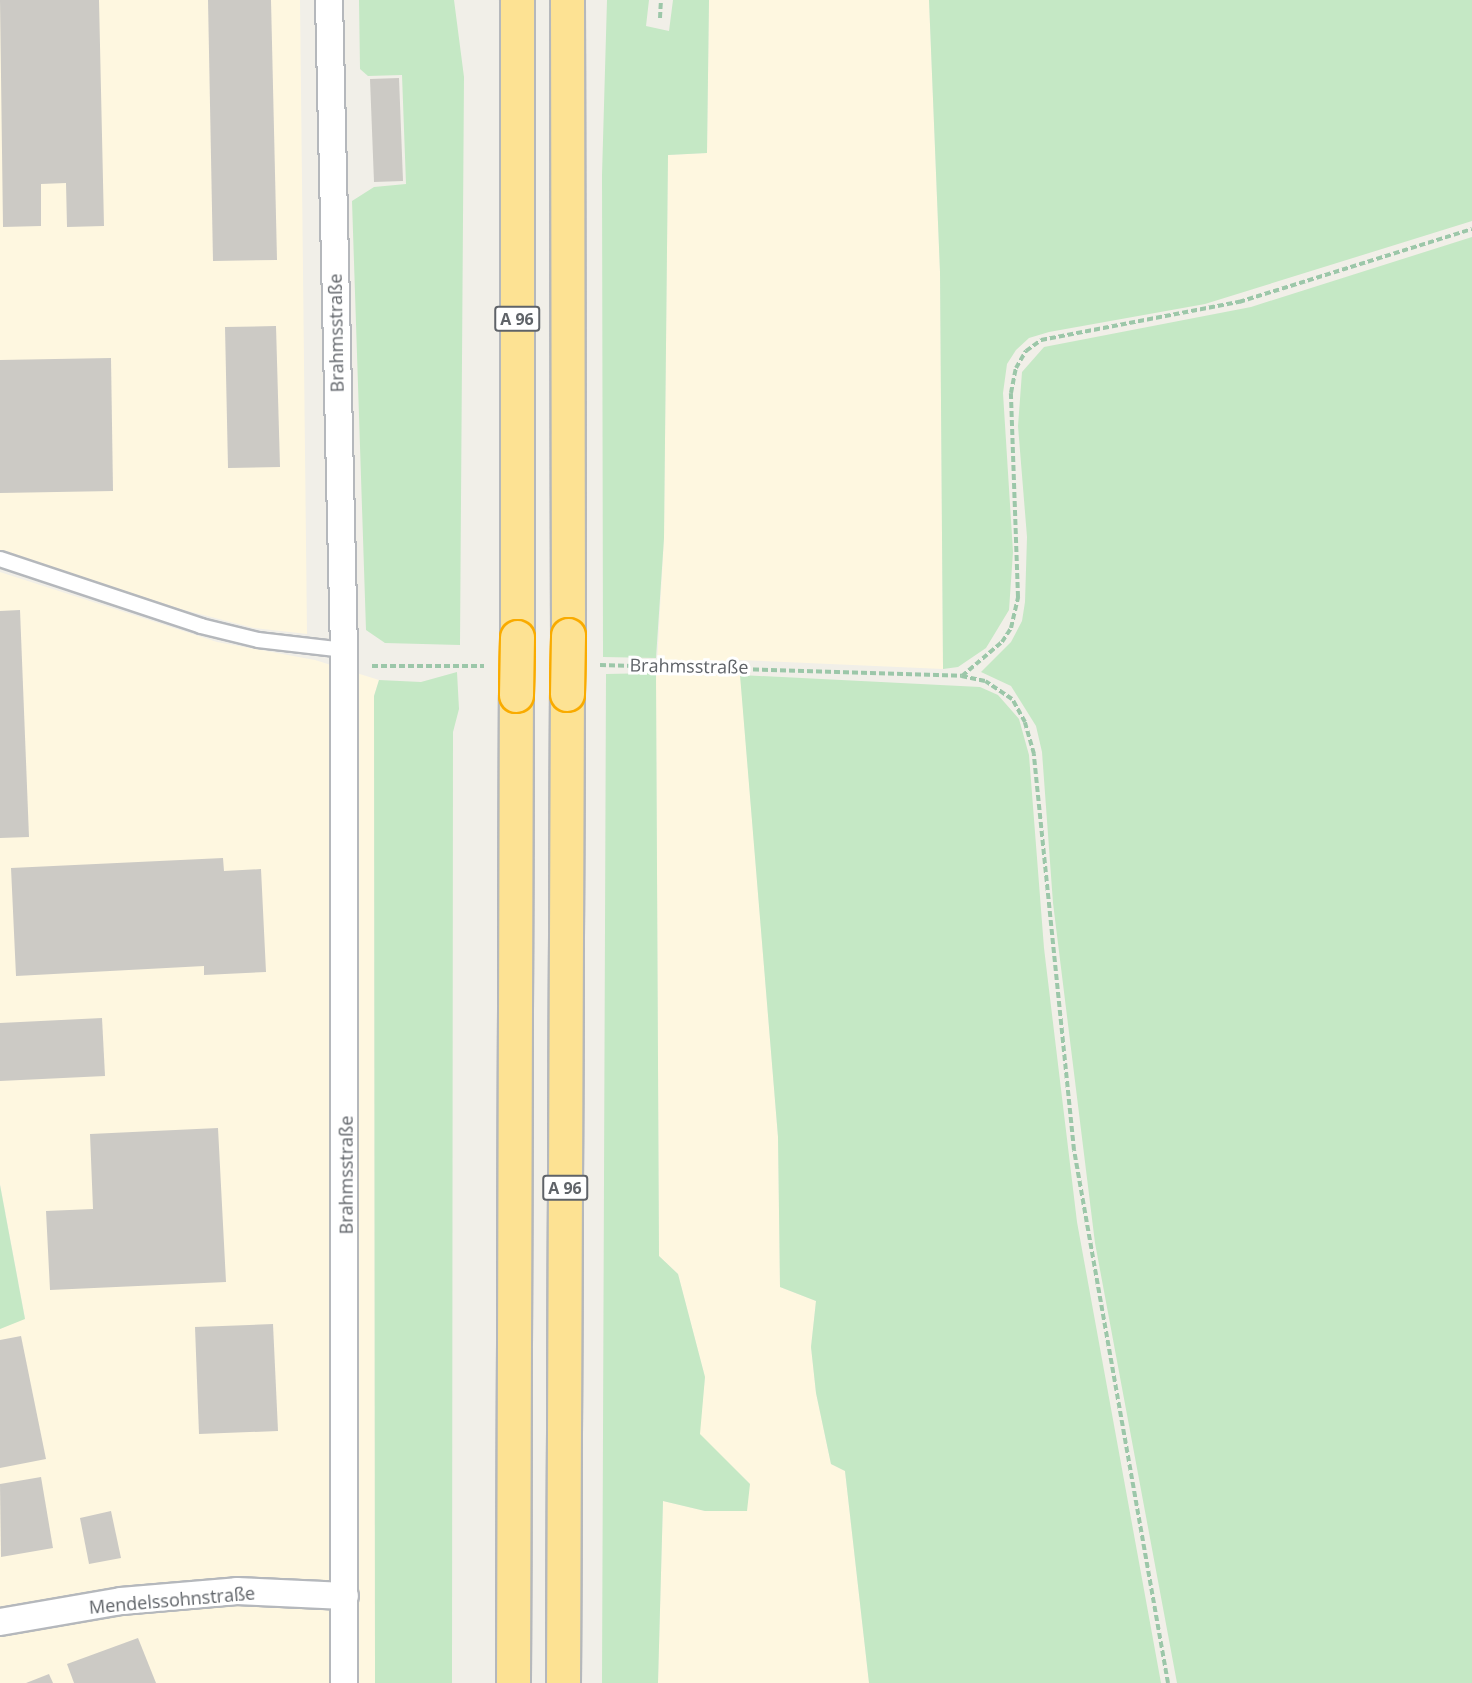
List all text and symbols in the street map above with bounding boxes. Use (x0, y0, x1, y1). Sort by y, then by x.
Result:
street label: Brahmsstraße (324, 273, 348, 393)
road number: A 96 (493, 306, 541, 332)
street label: Brahmsstraße (629, 654, 749, 678)
street label: Brahmsstraße (335, 1116, 357, 1234)
road number: A 96 (541, 1175, 589, 1201)
street label: Mendelssohnstraße (88, 1582, 256, 1618)

